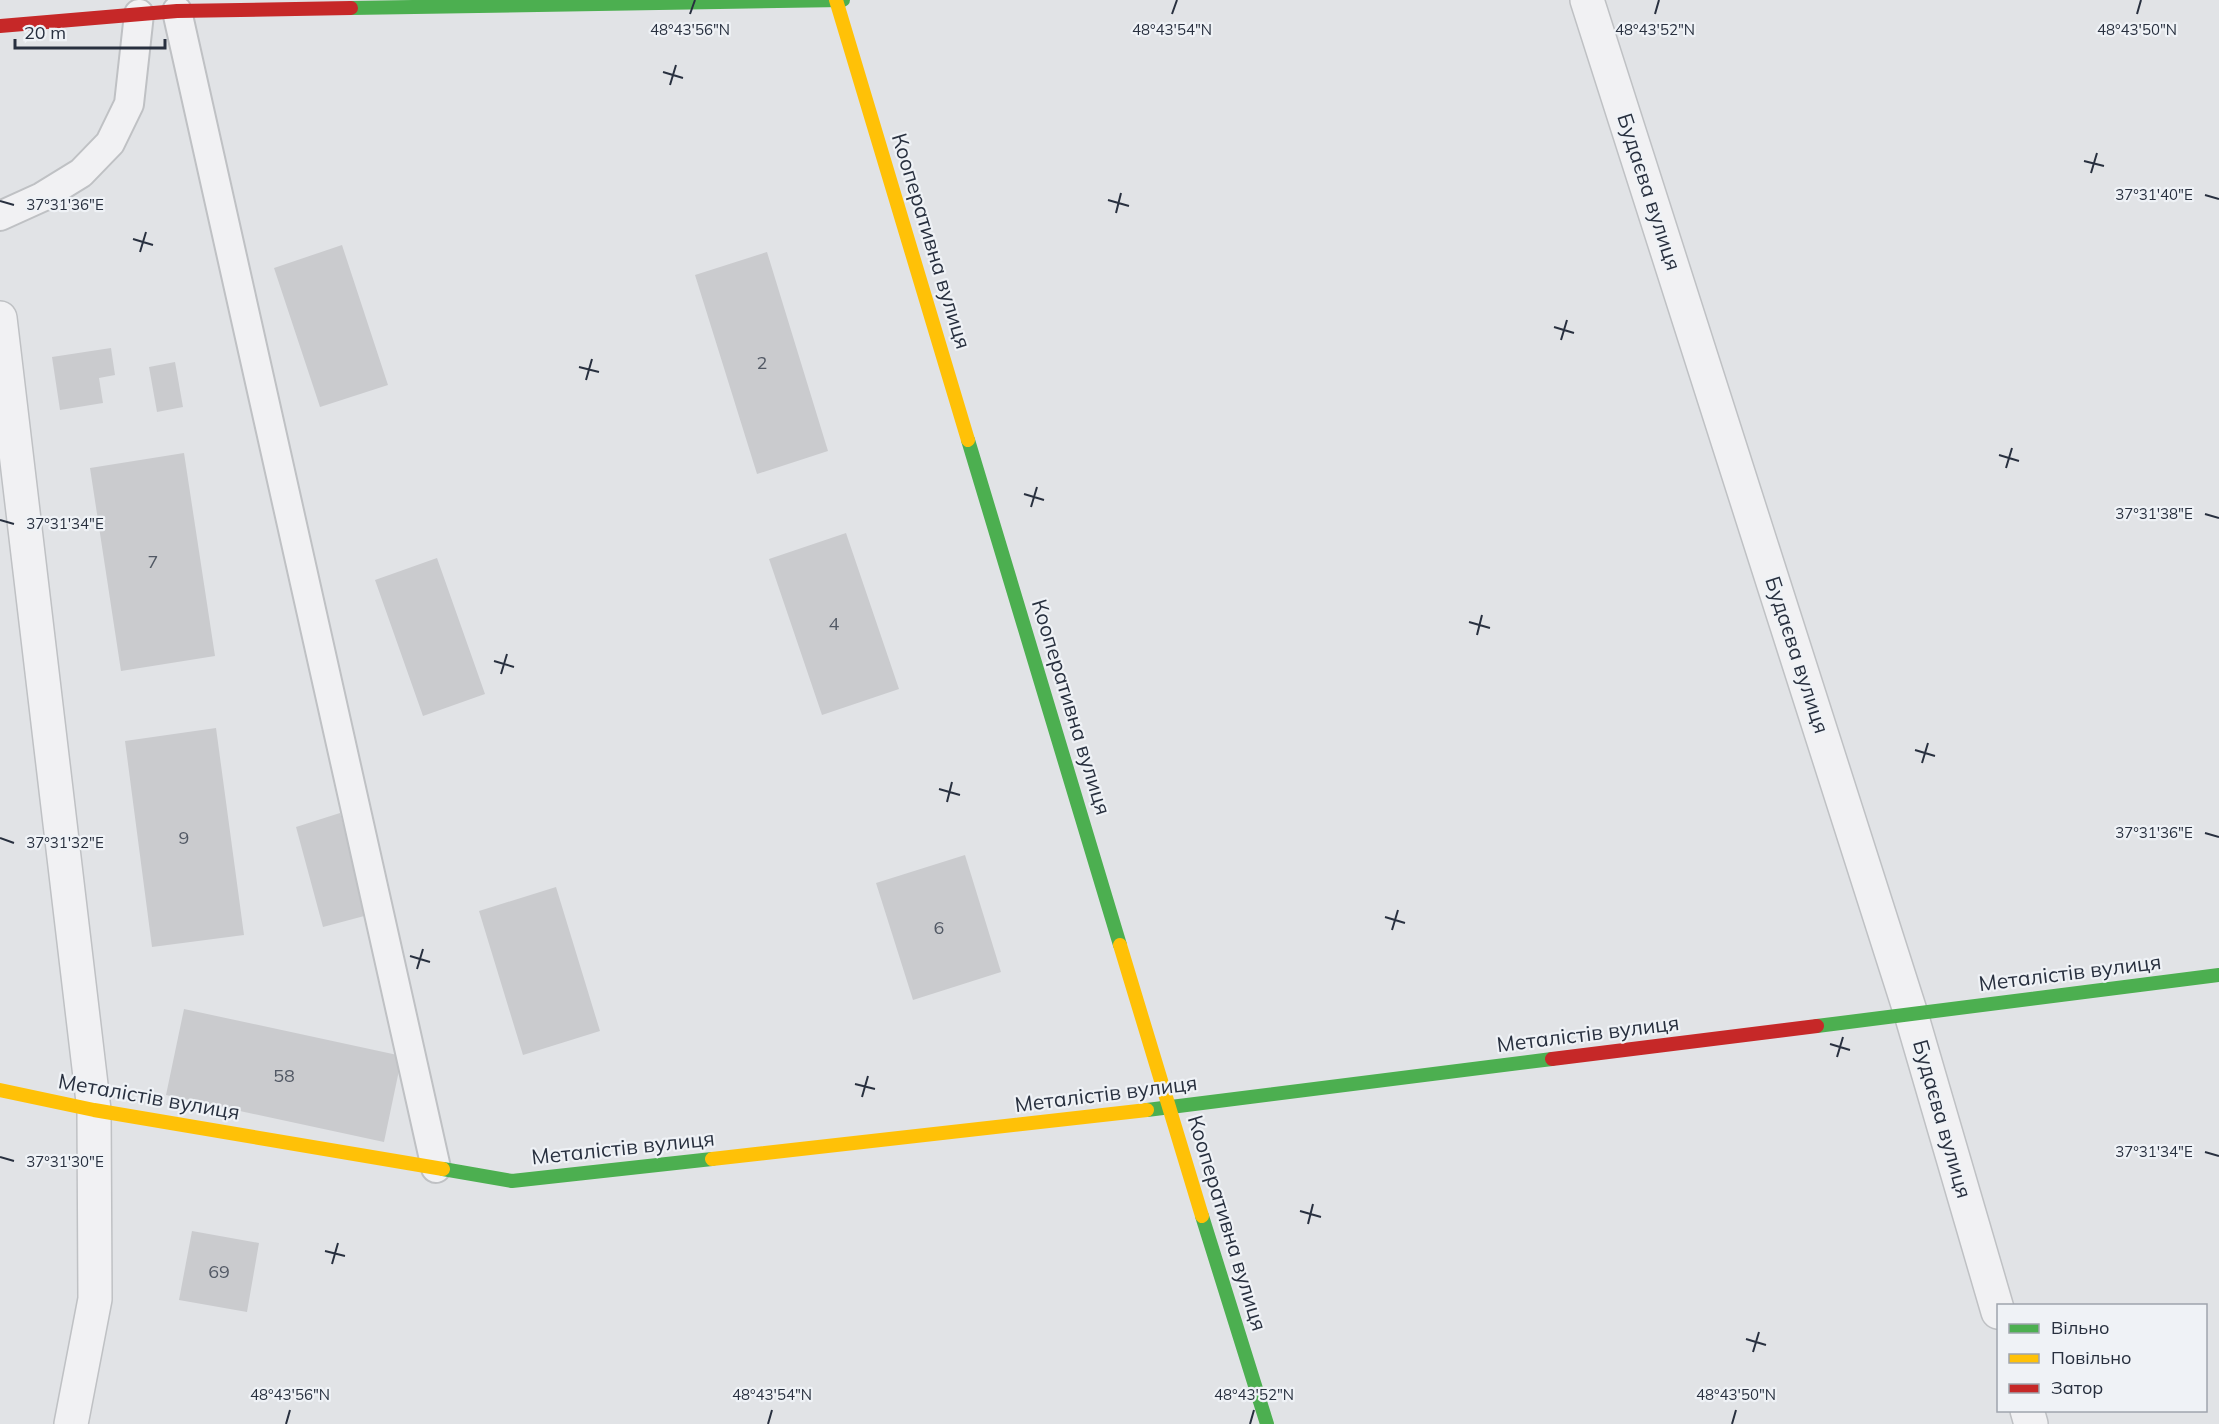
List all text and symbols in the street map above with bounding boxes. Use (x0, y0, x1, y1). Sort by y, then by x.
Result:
scale bar (15, 12, 165, 50)
text: 48°43'56"N (650, 20, 730, 39)
text: 48°43'54"N (1132, 20, 1212, 39)
text: 48°43'52"N (1615, 20, 1695, 39)
text: 48°43'50"N (2097, 20, 2177, 39)
text: 20 m (24, 21, 66, 44)
street label: Будаєва вулиця (1612, 110, 1688, 274)
street label: Кооперативна вулиця (887, 130, 977, 352)
text: 37°31'40"E (2115, 185, 2193, 204)
text: 37°31'36"E (26, 195, 104, 214)
house number: 2 (757, 351, 767, 374)
text: 37°31'38"E (2115, 504, 2193, 523)
text: 37°31'34"E (26, 514, 104, 533)
house number: 7 (148, 550, 158, 573)
street label: Будаєва вулиця (1760, 573, 1836, 737)
street label: Кооперативна вулиця (1027, 596, 1117, 818)
house number: 4 (829, 612, 840, 635)
text: 37°31'36"E (2115, 823, 2193, 842)
house number: 9 (179, 826, 189, 849)
text: 37°31'32"E (26, 833, 104, 852)
house number: 6 (934, 916, 944, 939)
street label: Металістів вулиця (1977, 948, 2163, 996)
street label: Металістів вулиця (1495, 1009, 1681, 1057)
street label: Будаєва вулиця (1908, 1037, 1978, 1201)
house number: 58 (273, 1064, 295, 1087)
street label: Металістів вулиця (56, 1067, 242, 1125)
street label: Металістів вулиця (1013, 1069, 1199, 1117)
street label: Кооперативна вулиця (1183, 1112, 1273, 1334)
street label: Металістів вулиця (530, 1124, 716, 1170)
text: 37°31'34"E (2115, 1142, 2193, 1161)
text: 37°31'30"E (26, 1152, 104, 1171)
house number: 69 (208, 1260, 230, 1283)
legend (1997, 1304, 2207, 1412)
text: Вільно (2051, 1316, 2109, 1339)
text: Повільно (2051, 1346, 2131, 1369)
text: Затор (2051, 1376, 2103, 1399)
text: 48°43'56"N (250, 1385, 330, 1404)
text: 48°43'54"N (732, 1385, 812, 1404)
text: 48°43'52"N (1214, 1385, 1294, 1404)
text: 48°43'50"N (1696, 1385, 1776, 1404)

